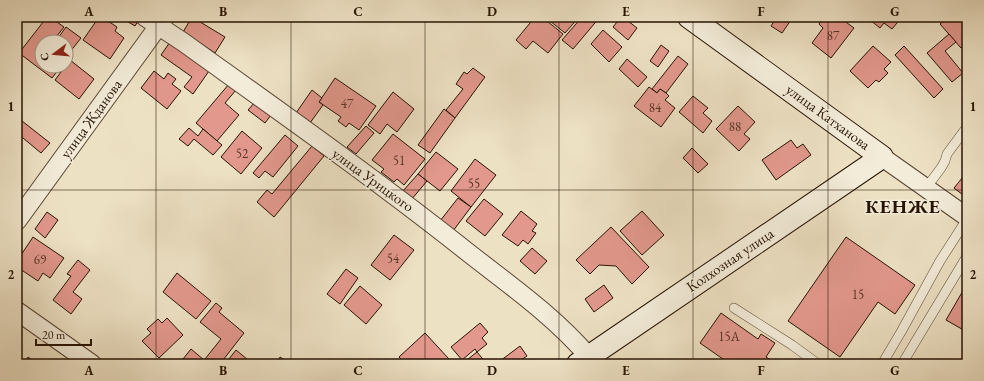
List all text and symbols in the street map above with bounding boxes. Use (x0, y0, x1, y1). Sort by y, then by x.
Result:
text: A (83, 3, 94, 20)
text: B (219, 3, 227, 20)
text: C (353, 3, 363, 20)
text: D (487, 3, 497, 20)
text: E (622, 3, 630, 20)
text: F (757, 3, 765, 20)
text: G (890, 3, 900, 20)
house number: 87 (827, 27, 840, 44)
north arrow (34, 34, 74, 74)
text: С (37, 51, 52, 62)
street label: улица Жданова (56, 75, 126, 162)
street label: улица Катханова (782, 80, 874, 154)
house number: 47 (341, 95, 354, 112)
text: 1 (8, 98, 15, 115)
text: 1 (970, 98, 977, 115)
house number: 84 (649, 99, 662, 116)
house number: 88 (729, 118, 741, 135)
street label: улица Урицкого (329, 143, 418, 216)
house number: 52 (236, 145, 249, 162)
house number: 51 (393, 152, 405, 169)
house number: 55 (468, 175, 480, 192)
district label: КЕНЖЕ (865, 194, 941, 219)
street label: Колхозная улица (682, 223, 777, 296)
house number: 54 (387, 250, 400, 267)
house number: 69 (34, 251, 47, 268)
text: 2 (8, 266, 15, 283)
text: 2 (970, 266, 977, 283)
house number: 15 (852, 286, 864, 303)
scale bar (36, 321, 91, 347)
text: 20 m (42, 327, 66, 343)
house number: 15А (718, 328, 741, 345)
text: A (83, 362, 94, 379)
text: B (219, 362, 227, 379)
text: C (353, 362, 363, 379)
text: D (487, 362, 497, 379)
text: E (622, 362, 630, 379)
text: F (757, 362, 765, 379)
text: G (890, 362, 900, 379)

